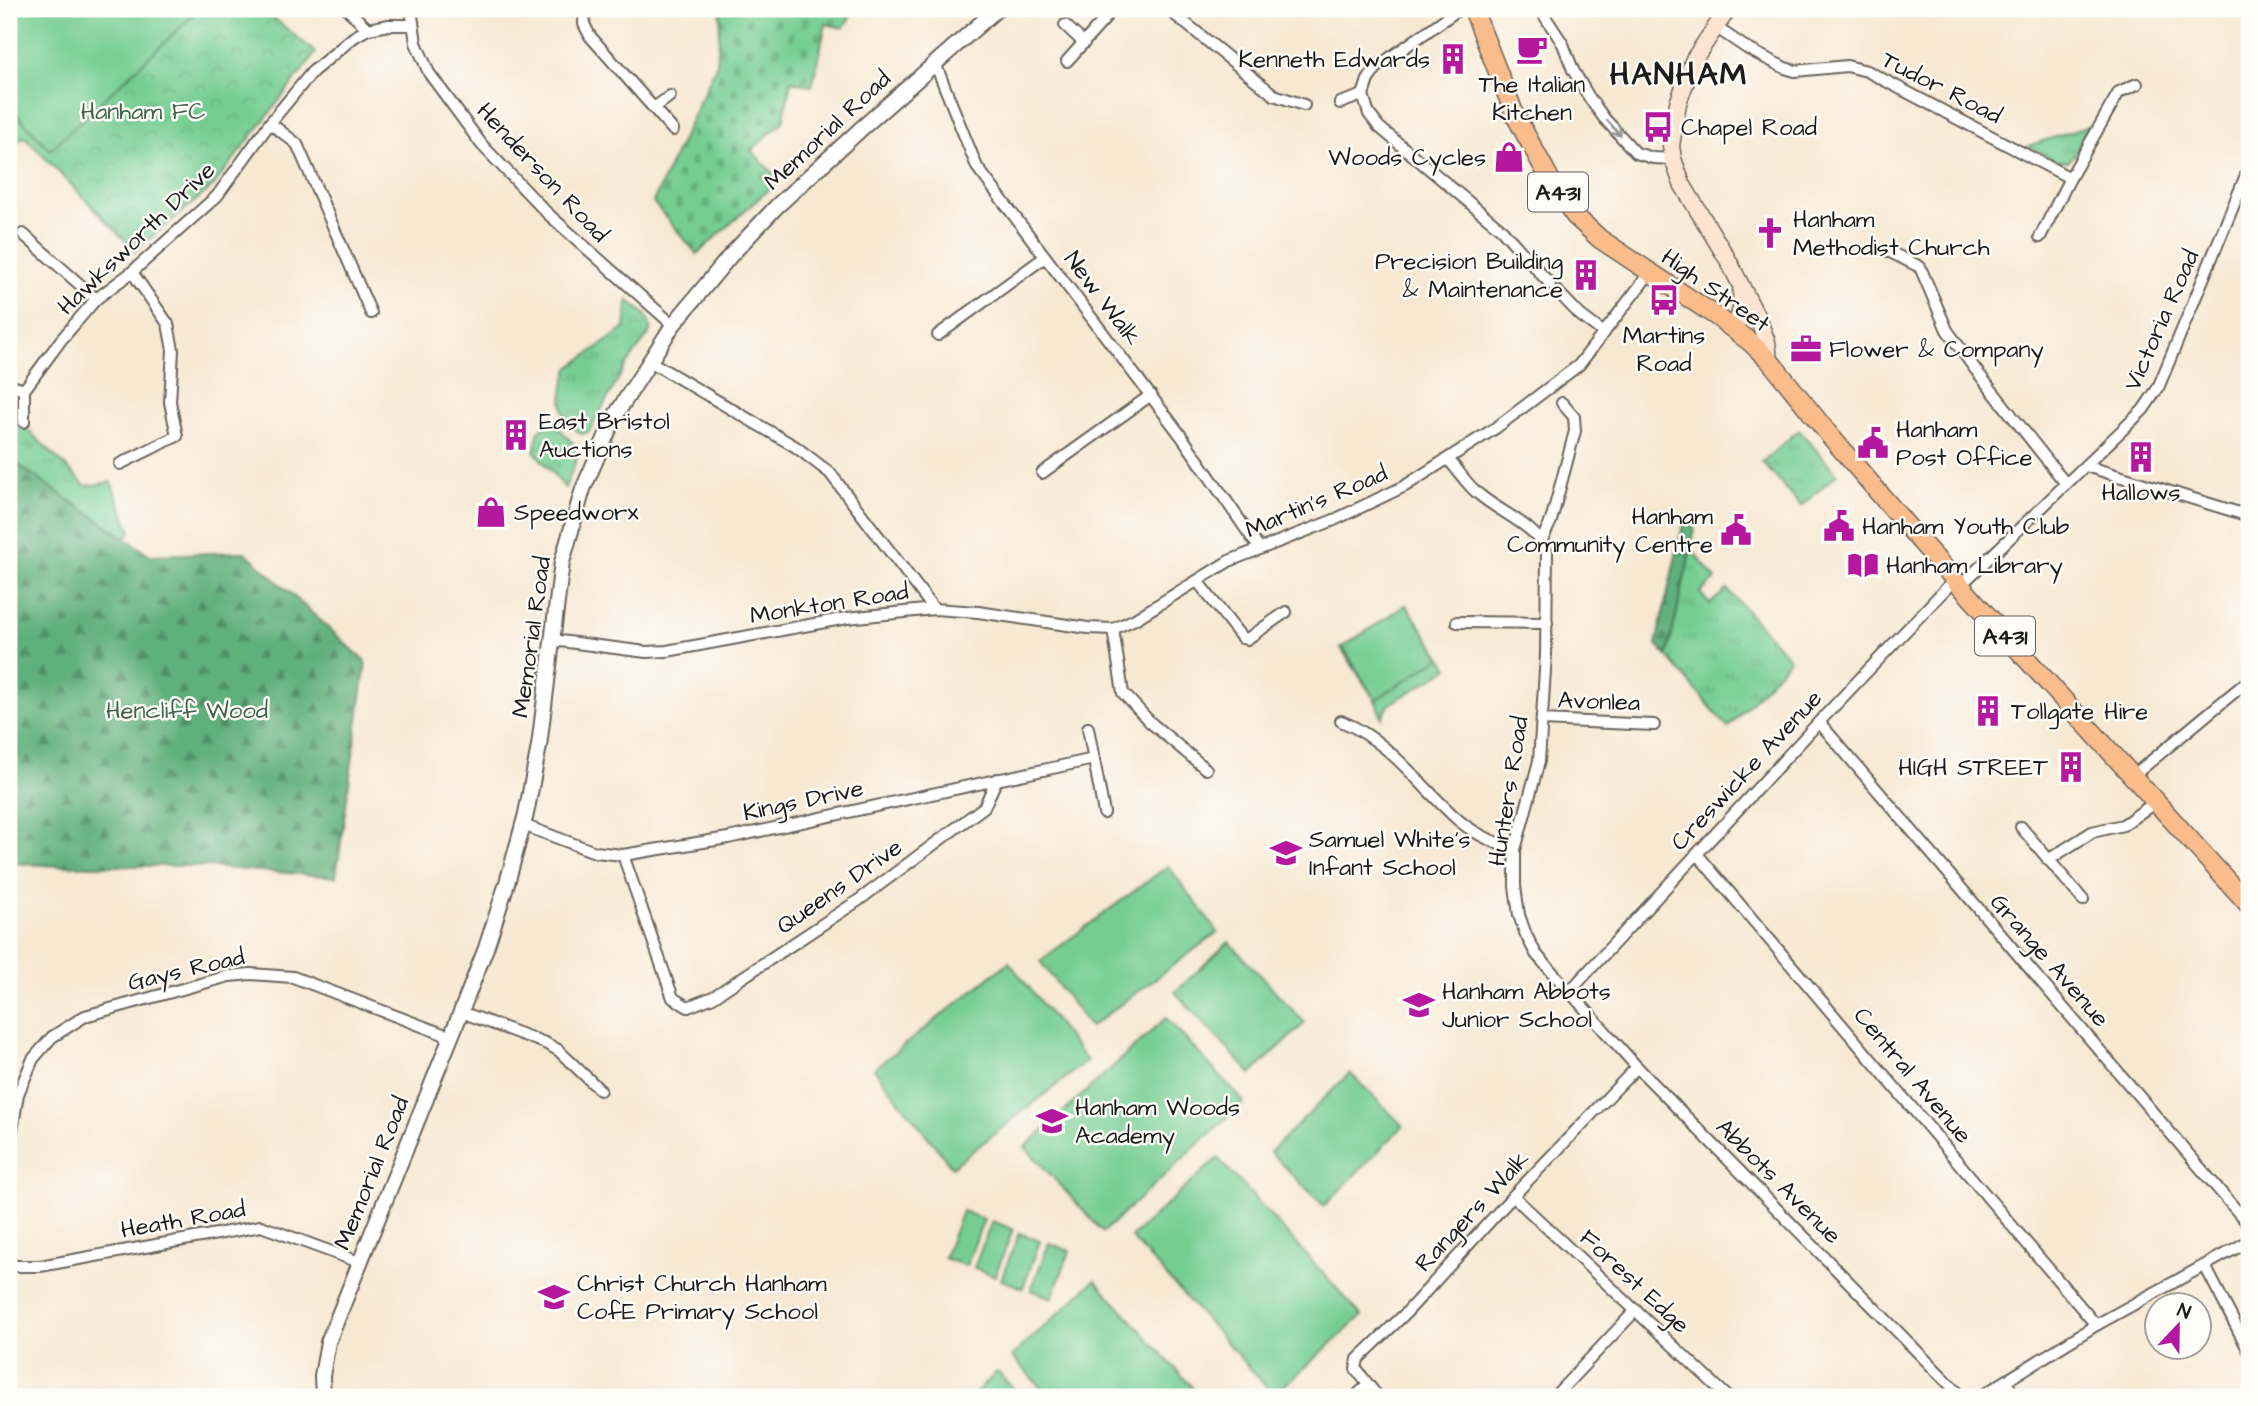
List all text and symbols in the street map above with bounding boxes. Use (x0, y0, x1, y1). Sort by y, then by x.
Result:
cafe icon: The Italian Kitchen (1515, 32, 1549, 66)
building icon: Kenneth Edwards (1436, 42, 1470, 76)
place label: Kenneth Edwards (1239, 43, 1430, 77)
street label: Tudor Road (1876, 43, 2008, 133)
district label: HANHAM (1610, 52, 1748, 97)
street label: Memorial Road (757, 63, 899, 199)
place label: The Italian Kitchen (1479, 68, 1585, 130)
park label: Hanham FC (81, 95, 205, 129)
street label: Henderson Road (468, 95, 616, 250)
bus stop icon: Chapel Road (1641, 110, 1675, 144)
place label: Chapel Road (1681, 111, 1817, 145)
one-way arrow (1606, 119, 1622, 137)
shop icon: Woods Cycles (1492, 140, 1526, 174)
place label: Woods Cycles (1328, 141, 1486, 176)
street label: Hawksworth Drive (50, 154, 223, 323)
road number: A431 (1528, 172, 1588, 211)
place label: Hanham Methodist Church (1793, 203, 1990, 265)
church icon: Hanham Methodist Church (1753, 216, 1787, 250)
street label: High Street (1653, 241, 1777, 342)
street label: New Walk (1055, 244, 1149, 353)
place label: Precision Building & Maintenance (1375, 245, 1563, 307)
street label: Victoria Road (2116, 245, 2208, 396)
building icon: Precision Building & Maintenance (1569, 258, 1603, 292)
bus stop icon: Martins Road (1647, 283, 1681, 317)
place label: Martins Road (1623, 319, 1705, 381)
office icon: Flower & Company (1789, 332, 1823, 366)
place label: Flower & Company (1829, 333, 2044, 368)
place label: East Bristol Auctions (539, 405, 670, 467)
place label: Hanham Post Office (1896, 413, 2033, 475)
building icon: East Bristol Auctions (499, 418, 533, 452)
public building icon: Hanham Post Office (1856, 426, 1890, 460)
building icon: Hallows (2124, 440, 2158, 474)
street label: Martin's Road (1240, 457, 1393, 547)
place label: Hallows (2101, 476, 2181, 510)
shop icon: Speedworx (474, 495, 508, 529)
place label: Speedworx (514, 496, 639, 530)
place label: Hanham Community Centre (1507, 500, 1713, 563)
public building icon: Hanham Youth Club (1822, 509, 1856, 543)
place label: Hanham Youth Club (1862, 510, 2070, 544)
public building icon: Hanham Community Centre (1719, 513, 1753, 547)
library icon: Hanham Library (1846, 548, 1880, 582)
place label: Hanham Library (1886, 549, 2063, 584)
street label: Memorial Road (504, 554, 560, 720)
street label: Monkton Road (747, 575, 911, 633)
road number: A431 (1975, 616, 2035, 656)
street label: Creswicke Avenue (1663, 683, 1830, 859)
street label: Avonlea (1557, 684, 1641, 720)
park label: Hencliff Wood (106, 694, 268, 728)
building icon: Tollgate Hire (1971, 694, 2005, 728)
place label: Tollgate Hire (2011, 695, 2148, 730)
street label: Hunters Road (1480, 714, 1538, 869)
building icon: HIGH STREET (2054, 750, 2088, 784)
place label: HIGH STREET (1898, 751, 2048, 785)
street label: Kings Drive (740, 772, 867, 831)
place label: Samuel White's Infant School (1309, 823, 1471, 885)
street label: Queens Drive (770, 831, 909, 943)
school or university icon: Samuel White's Infant School (1269, 836, 1303, 870)
street label: Grange Avenue (1981, 886, 2117, 1036)
street label: Gays Road (125, 940, 248, 1001)
place label: Hanham Abbots Junior School (1442, 975, 1611, 1037)
school or university icon: Hanham Abbots Junior School (1402, 988, 1436, 1022)
street label: Central Avenue (1845, 1000, 1979, 1151)
place label: Hanham Woods Academy (1075, 1091, 1240, 1154)
street label: Memorial Road (326, 1092, 418, 1255)
school or university icon: Hanham Woods Academy (1035, 1104, 1069, 1138)
street label: Abbots Avenue (1708, 1111, 1849, 1252)
street label: Rangers Walk (1407, 1143, 1539, 1281)
street label: Heath Road (118, 1192, 248, 1248)
street label: Forest Edge (1571, 1222, 1697, 1342)
place label: Christ Church Hanham CofE Primary School (577, 1267, 827, 1330)
school or university icon: Christ Church Hanham CofE Primary School (537, 1280, 571, 1314)
north arrow (2142, 1290, 2212, 1360)
text: N (2173, 1297, 2194, 1326)

